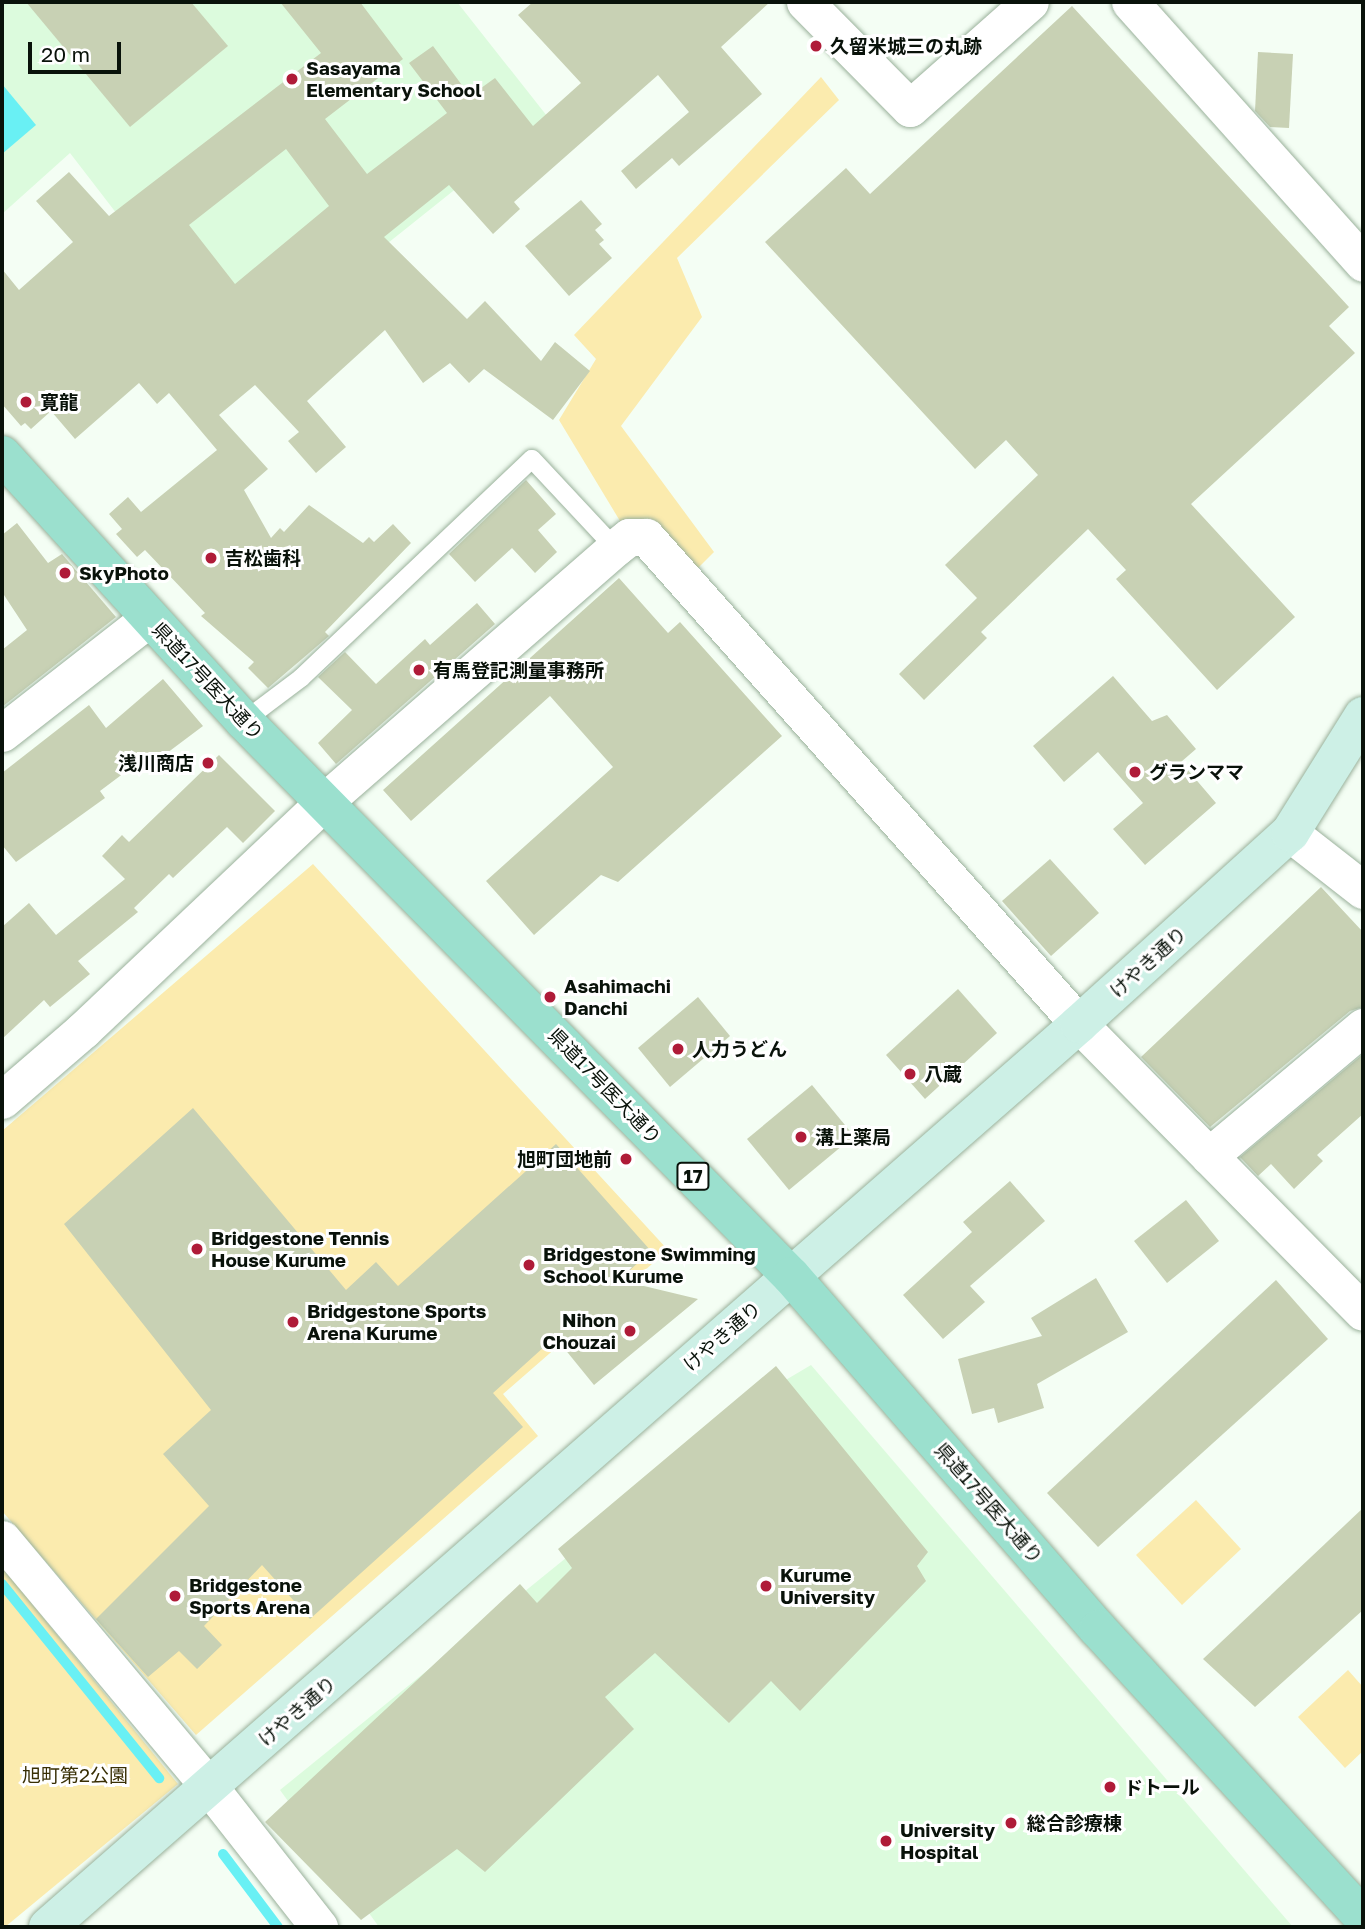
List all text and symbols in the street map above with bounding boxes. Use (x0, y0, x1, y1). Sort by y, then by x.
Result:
scale bar (32, 28, 124, 72)
place label: 久留米城三の丸跡 (830, 35, 982, 57)
marker: 久留米城三の丸跡 (808, 38, 824, 54)
text: 20 m (41, 41, 90, 67)
place label: Sasayama Elementary School (306, 57, 482, 101)
marker: Sasayama Elementary School (284, 71, 300, 87)
place label: 寛龍 (40, 391, 78, 413)
marker: 寛龍 (18, 394, 34, 410)
place label: 吉松歯科 (225, 547, 301, 569)
marker: 吉松歯科 (203, 550, 219, 566)
place label: SkyPhoto (79, 562, 169, 584)
marker: SkyPhoto (57, 565, 73, 581)
street label: 県道17号医大通り (148, 618, 268, 744)
place label: 有馬登記測量事務所 (433, 659, 604, 681)
marker: 有馬登記測量事務所 (411, 662, 427, 678)
place label: 浅川商店 (118, 752, 194, 774)
marker: 浅川商店 (200, 755, 216, 771)
place label: グランママ (1149, 761, 1244, 783)
marker: グランママ (1127, 764, 1143, 780)
street label: けやき通り (1105, 922, 1191, 1002)
place label: Asahimachi Danchi (564, 975, 671, 1019)
marker: Asahimachi Danchi (542, 989, 558, 1005)
street label: 県道17号医大通り (544, 1023, 666, 1149)
place label: 人力うどん (692, 1038, 787, 1060)
marker: 人力うどん (670, 1041, 686, 1057)
place label: 八蔵 (924, 1063, 962, 1085)
marker: 八蔵 (902, 1066, 918, 1082)
place label: 溝上薬局 (815, 1126, 891, 1148)
marker: 溝上薬局 (793, 1129, 809, 1145)
place label: 旭町団地前 (517, 1148, 612, 1170)
marker: 旭町団地前 (618, 1151, 634, 1167)
road number: 17 (676, 1162, 710, 1190)
place label: Bridgestone Tennis House Kurume (211, 1227, 389, 1271)
marker: Bridgestone Tennis House Kurume (189, 1241, 205, 1257)
place label: Bridgestone Swimming School Kurume (543, 1243, 756, 1287)
marker: Bridgestone Swimming School Kurume (521, 1257, 537, 1273)
street label: けやき通り (679, 1296, 765, 1376)
place label: Bridgestone Sports Arena Kurume (307, 1300, 486, 1344)
place label: Nihon Chouzai (542, 1309, 616, 1353)
marker: Bridgestone Sports Arena Kurume (285, 1314, 301, 1330)
marker: Nihon Chouzai (622, 1323, 638, 1339)
street label: 県道17号医大通り (930, 1438, 1048, 1568)
place label: Kurume University (780, 1564, 875, 1608)
place label: Bridgestone Sports Arena (189, 1574, 310, 1618)
marker: Kurume University (758, 1578, 774, 1594)
marker: Bridgestone Sports Arena (167, 1588, 183, 1604)
street label: けやき通り (254, 1671, 340, 1751)
park label: 旭町第2公園 (22, 1764, 128, 1786)
place label: ドトール (1124, 1776, 1200, 1798)
marker: ドトール (1102, 1779, 1118, 1795)
place label: 総合診療棟 (1027, 1812, 1122, 1834)
marker: 総合診療棟 (1001, 1813, 1021, 1833)
place label: University Hospital (900, 1819, 995, 1863)
marker: University Hospital (878, 1833, 894, 1849)

